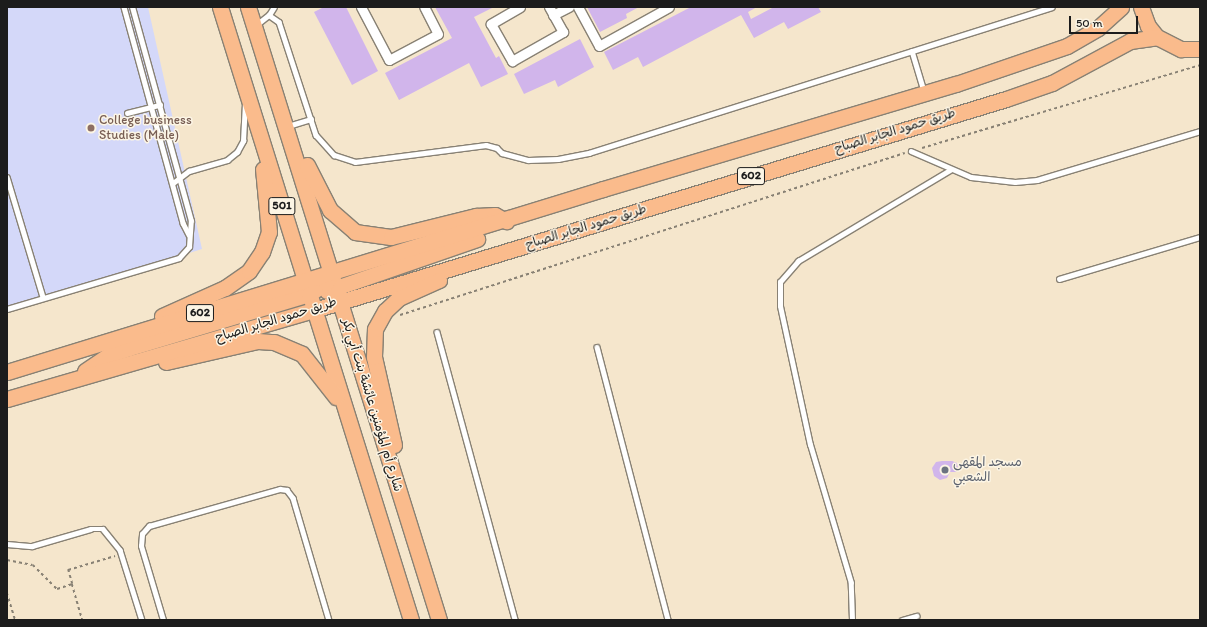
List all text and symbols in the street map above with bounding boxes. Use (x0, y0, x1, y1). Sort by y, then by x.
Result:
scale bar (1071, 8, 1140, 34)
text: 50 m (1076, 16, 1102, 30)
street label: طريق حمود الجابر الصباح (832, 105, 958, 157)
place label: College business Studies (Male) (99, 113, 192, 144)
marker: College business Studies (Male) (86, 123, 96, 133)
road number: 602 (736, 166, 766, 186)
road number: 501 (268, 196, 296, 216)
street label: طريق حمود الجابر الصباح (523, 201, 649, 253)
street label: طريق حمود الجابر الصباح (213, 294, 339, 346)
road number: 602 (185, 303, 215, 323)
street label: شارع أم المؤمنين عائشة بنت أبي بكر (338, 316, 406, 494)
place label: مسجد المقهى الشعبي (953, 455, 1022, 486)
marker: مسجد المقهى الشعبي (940, 465, 950, 475)

